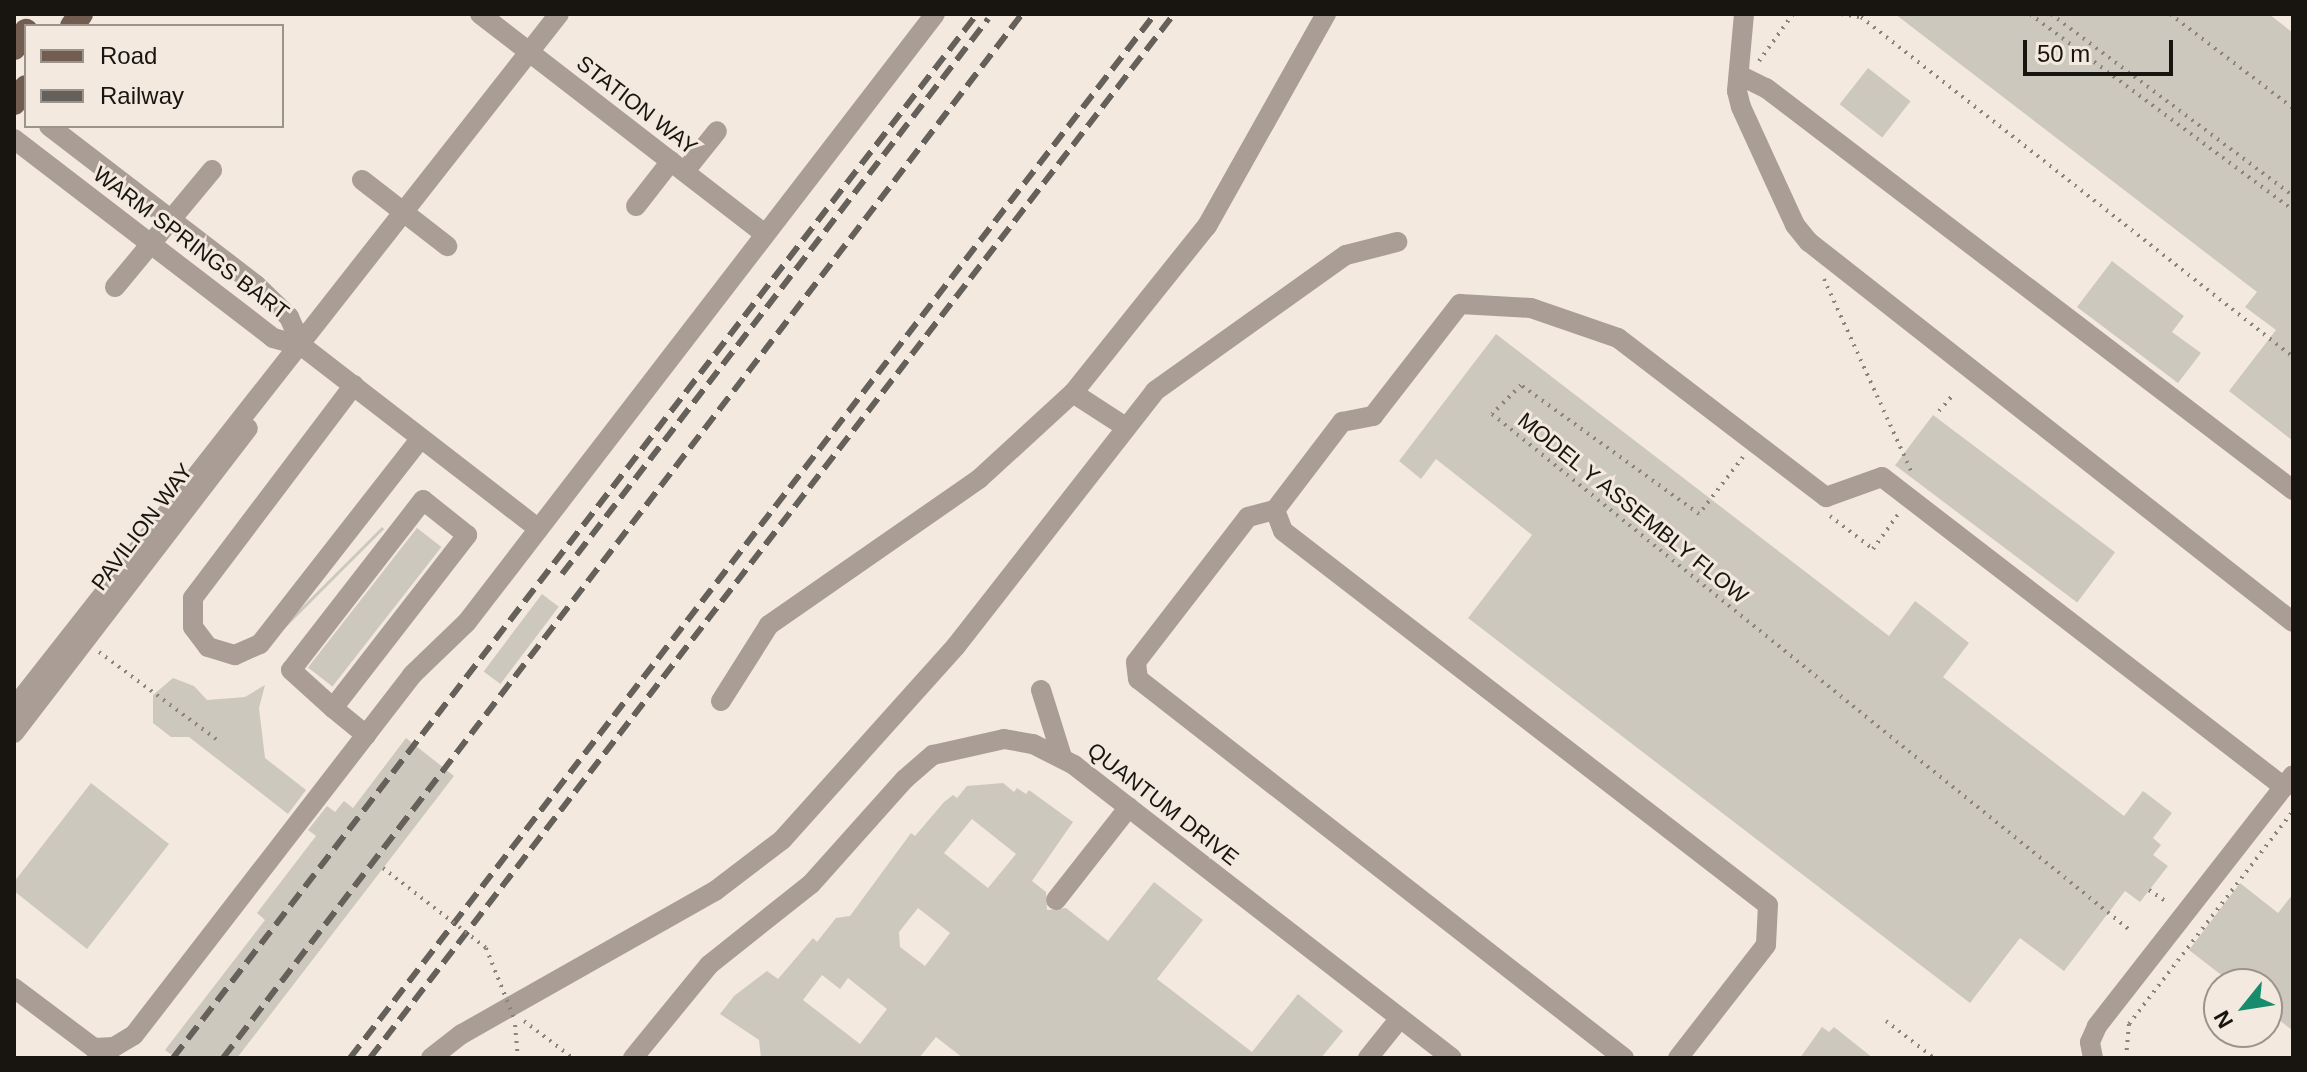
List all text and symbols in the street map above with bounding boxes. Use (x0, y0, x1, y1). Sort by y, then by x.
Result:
legend (24, 24, 284, 128)
scale bar (2027, 24, 2177, 74)
text: 50 m (2037, 40, 2090, 67)
text: Road (100, 42, 157, 69)
street label: STATION WAY (571, 50, 703, 160)
text: Railway (100, 82, 184, 109)
street label: WARM SPRINGS BART (88, 161, 294, 325)
street label: MODEL Y ASSEMBLY FLOW (1511, 406, 1755, 610)
street label: PAVILION WAY (86, 458, 198, 596)
street label: QUANTUM DRIVE (1082, 737, 1244, 871)
north arrow (2203, 968, 2283, 1048)
text: N (2209, 1006, 2238, 1032)

